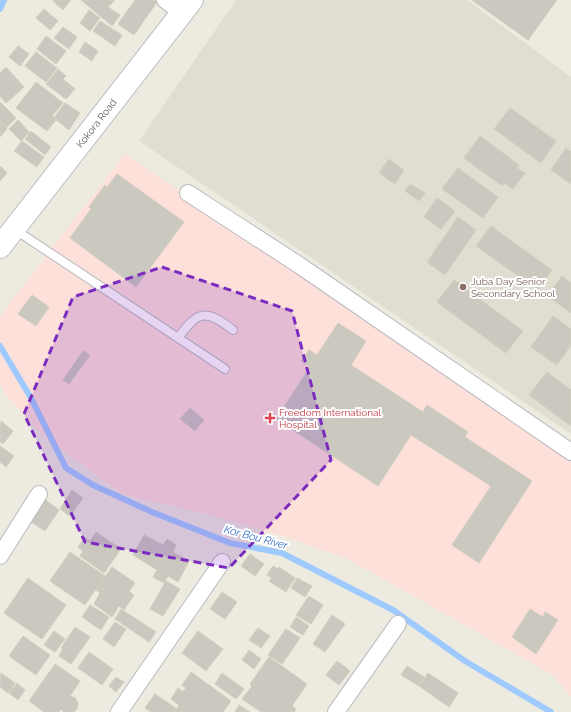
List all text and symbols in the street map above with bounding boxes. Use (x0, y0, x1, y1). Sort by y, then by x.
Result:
street label: Kokora Road (74, 97, 119, 150)
place label: Juba Day Senior Secondary School (471, 276, 555, 299)
marker: Juba Day Senior Secondary School (458, 282, 468, 292)
place label: Freedom International Hospital (279, 407, 381, 430)
marker: Freedom International Hospital (264, 412, 276, 424)
water label: Kor Bou River (223, 523, 290, 553)

